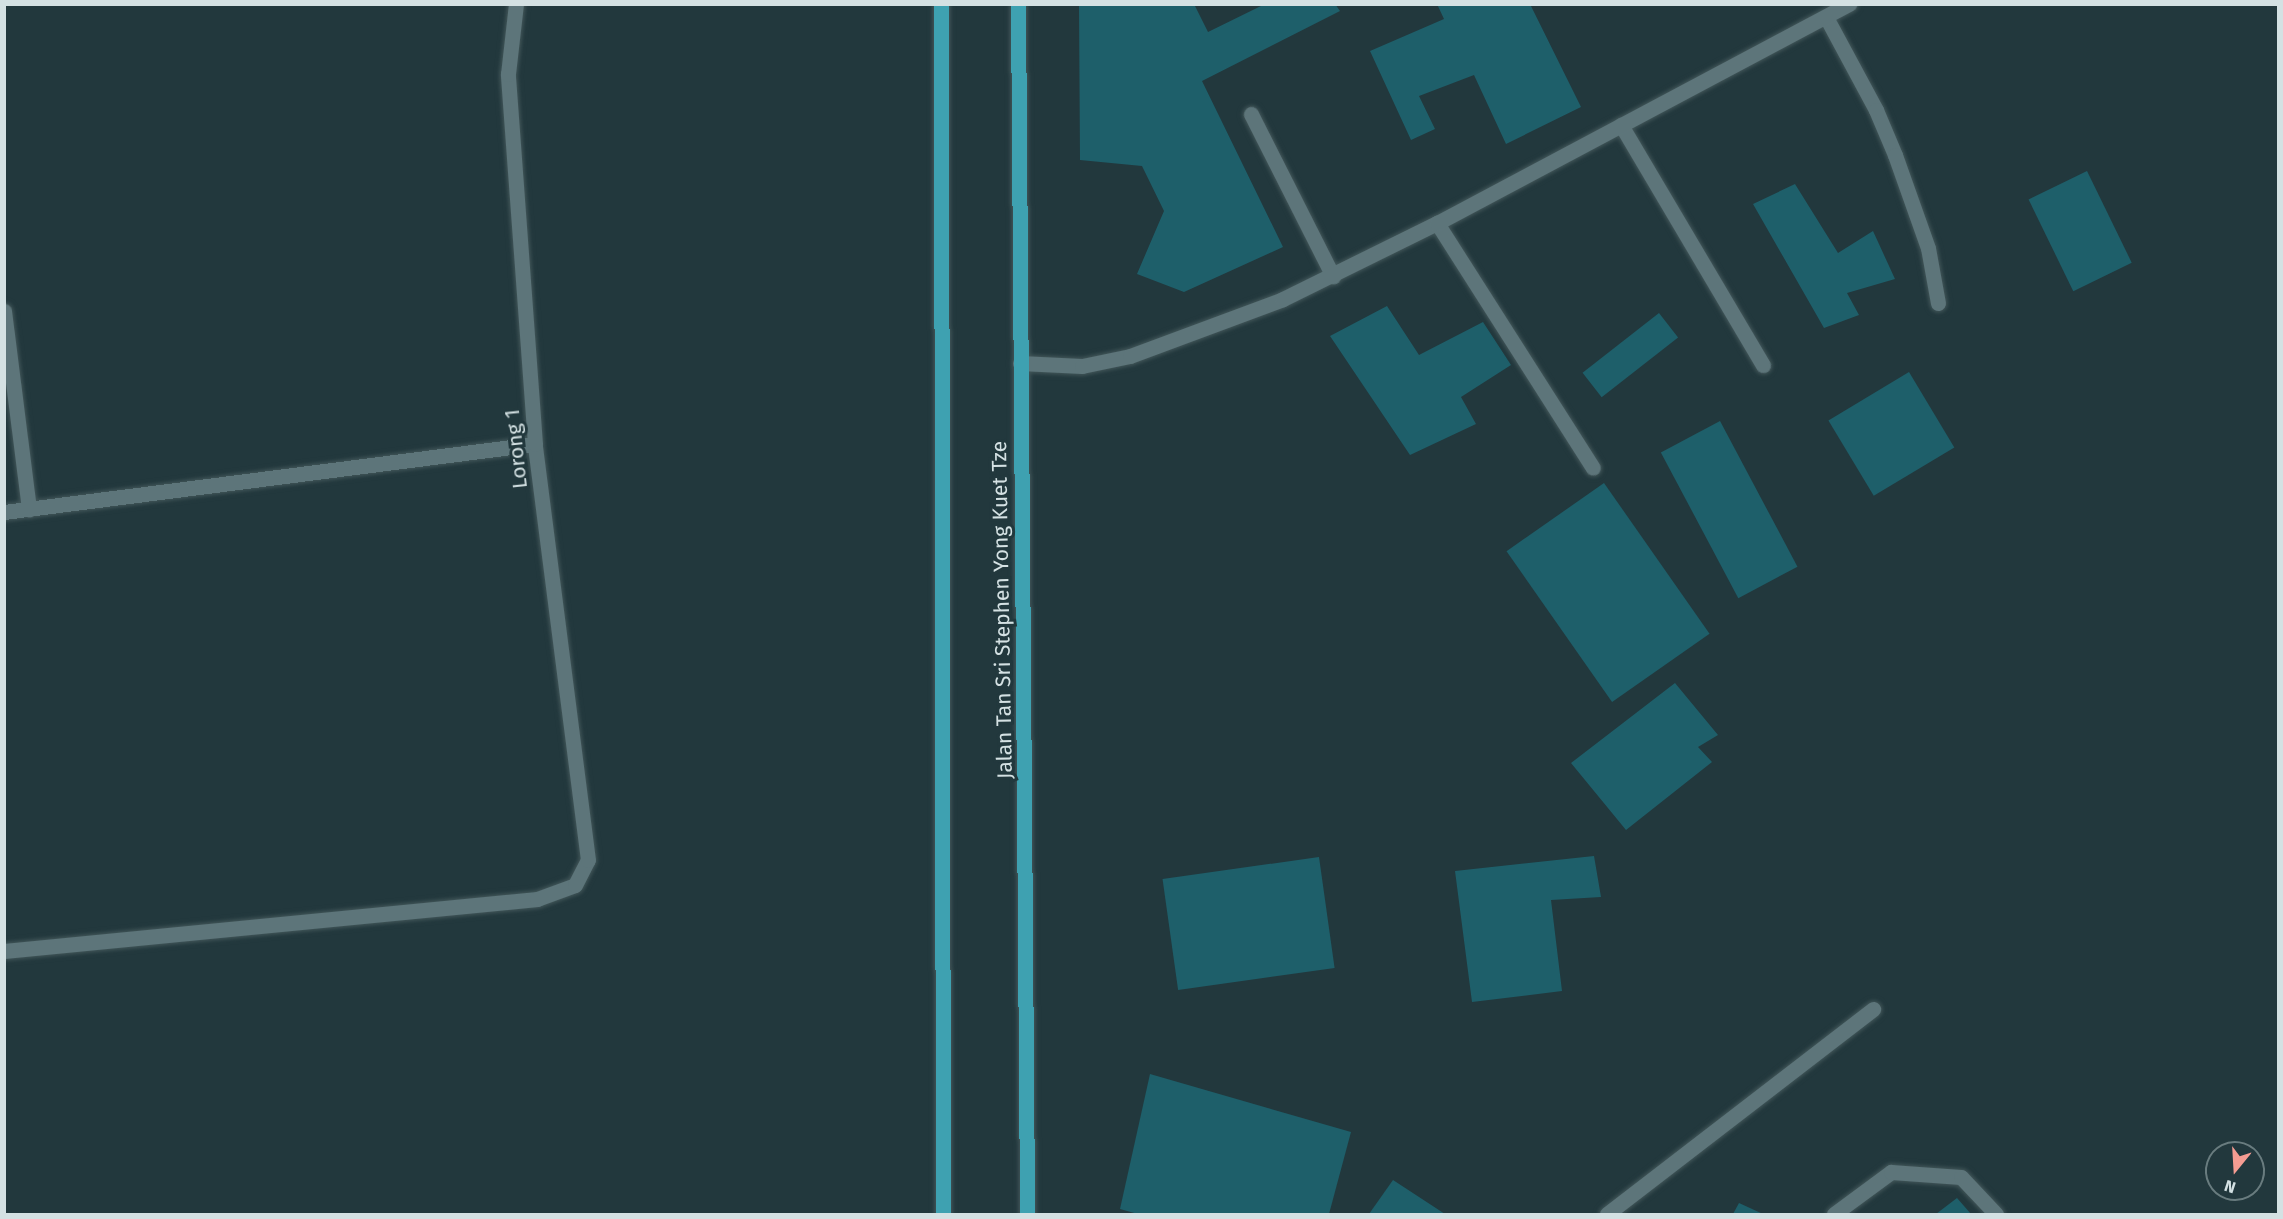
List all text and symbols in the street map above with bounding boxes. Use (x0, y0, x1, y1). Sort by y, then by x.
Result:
street label: Lorong 1 (499, 408, 533, 490)
street label: Jalan Tan Sri Stephen Yong Kuet Tze (986, 441, 1018, 779)
north arrow (2205, 1141, 2265, 1201)
text: N (2222, 1176, 2238, 1197)

